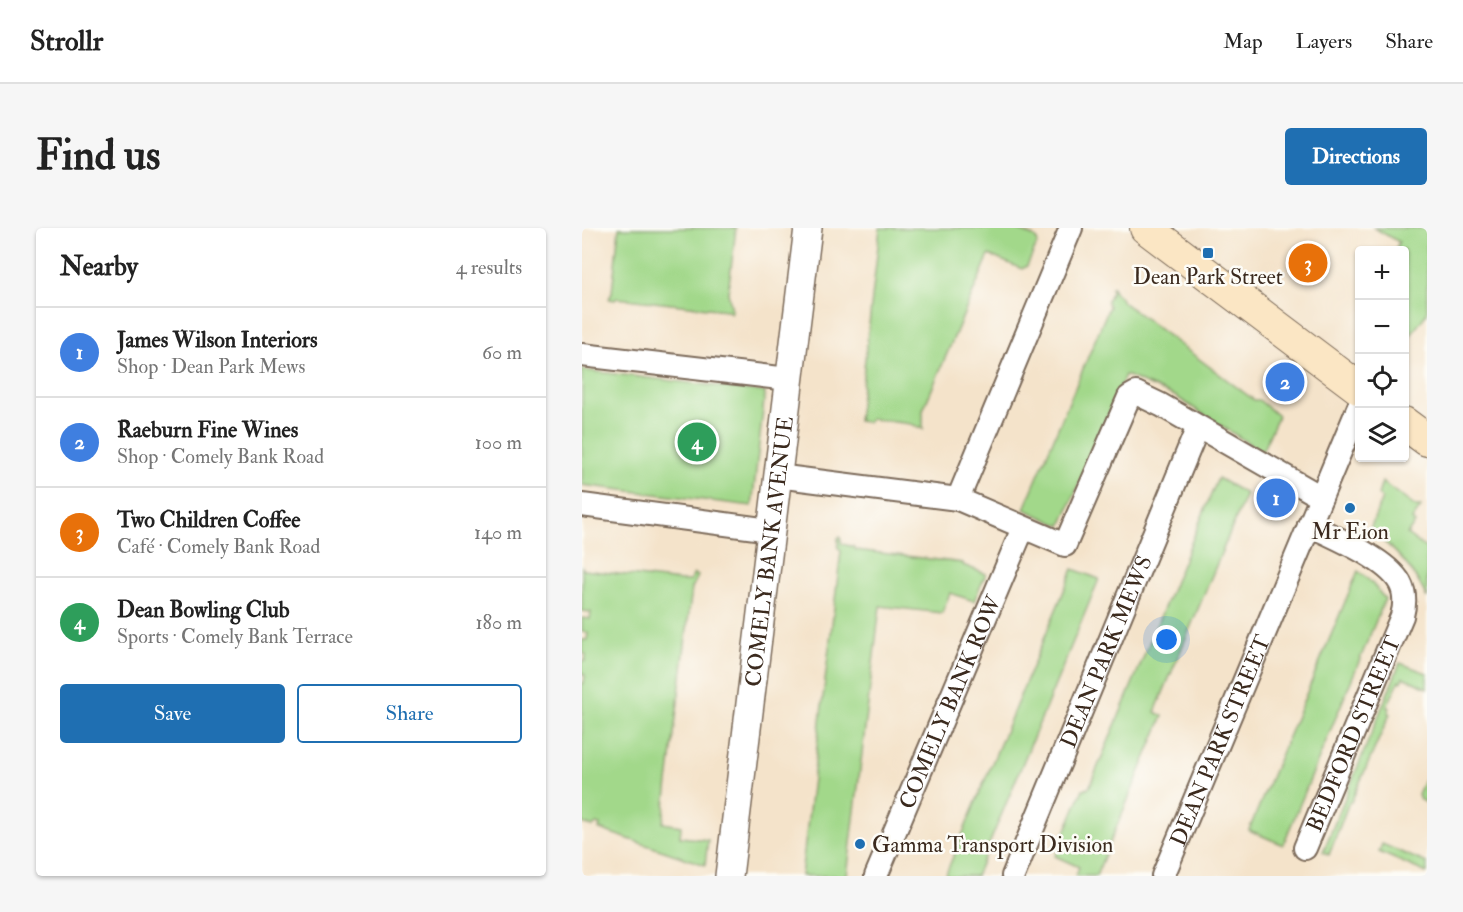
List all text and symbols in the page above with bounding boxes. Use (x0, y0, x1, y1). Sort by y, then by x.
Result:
text: Strollr (30, 24, 103, 59)
text: Map (1223, 28, 1263, 55)
text: Layers (1296, 28, 1352, 55)
text: Share (1385, 28, 1433, 55)
button: Directions (1285, 128, 1427, 185)
text: Find us (36, 130, 160, 182)
pin: 3 (1288, 240, 1328, 285)
marker: Dean Park Street (1201, 246, 1215, 260)
map controls (1355, 246, 1409, 462)
button: + (1355, 246, 1409, 300)
text: Nearby (60, 251, 138, 283)
text: 4 results (456, 255, 522, 280)
place label: Dean Park Street (1133, 263, 1283, 291)
button: − (1355, 300, 1409, 354)
text: James Wilson Interiors (117, 326, 318, 354)
text: 1 (76, 340, 83, 365)
text: 60 m (482, 340, 522, 365)
text: Shop · Dean Park Mews (117, 354, 305, 379)
button: locate (1355, 354, 1409, 408)
pin: 2 (1266, 360, 1304, 404)
button: layers (1355, 408, 1409, 462)
street label: COMELY BANK AVENUE (739, 415, 800, 688)
text: Raeburn Fine Wines (117, 416, 298, 444)
pin: 4 (678, 420, 716, 464)
text: 2 (74, 430, 85, 455)
text: 100 m (475, 430, 522, 455)
text: Shop · Comely Bank Road (117, 444, 324, 469)
pin: 1 (1256, 476, 1296, 520)
marker: Mr Eion (1343, 501, 1357, 515)
text: Two Children Coffee (117, 506, 300, 534)
place label: Mr Eion (1311, 518, 1389, 546)
text: 3 (76, 520, 83, 545)
text: 140 m (474, 520, 522, 545)
text: Café · Comely Bank Road (117, 534, 320, 559)
street label: DEAN PARK MEWS (1054, 551, 1159, 752)
street label: COMELY BANK ROW (893, 590, 1009, 813)
text: Dean Bowling Club (117, 596, 290, 624)
text: 4 (74, 610, 85, 635)
text: 180 m (475, 610, 522, 635)
text: Sports · Comely Bank Terrace (117, 624, 353, 649)
your location (1152, 625, 1181, 654)
street label: DEAN PARK STREET (1164, 630, 1277, 851)
street label: BEDFORD STREET (1300, 631, 1407, 836)
button: Save (60, 684, 285, 743)
button: Share (297, 684, 522, 743)
place label: Gamma Transport Division (872, 831, 1113, 860)
marker: Gamma Transport Division (853, 837, 867, 851)

